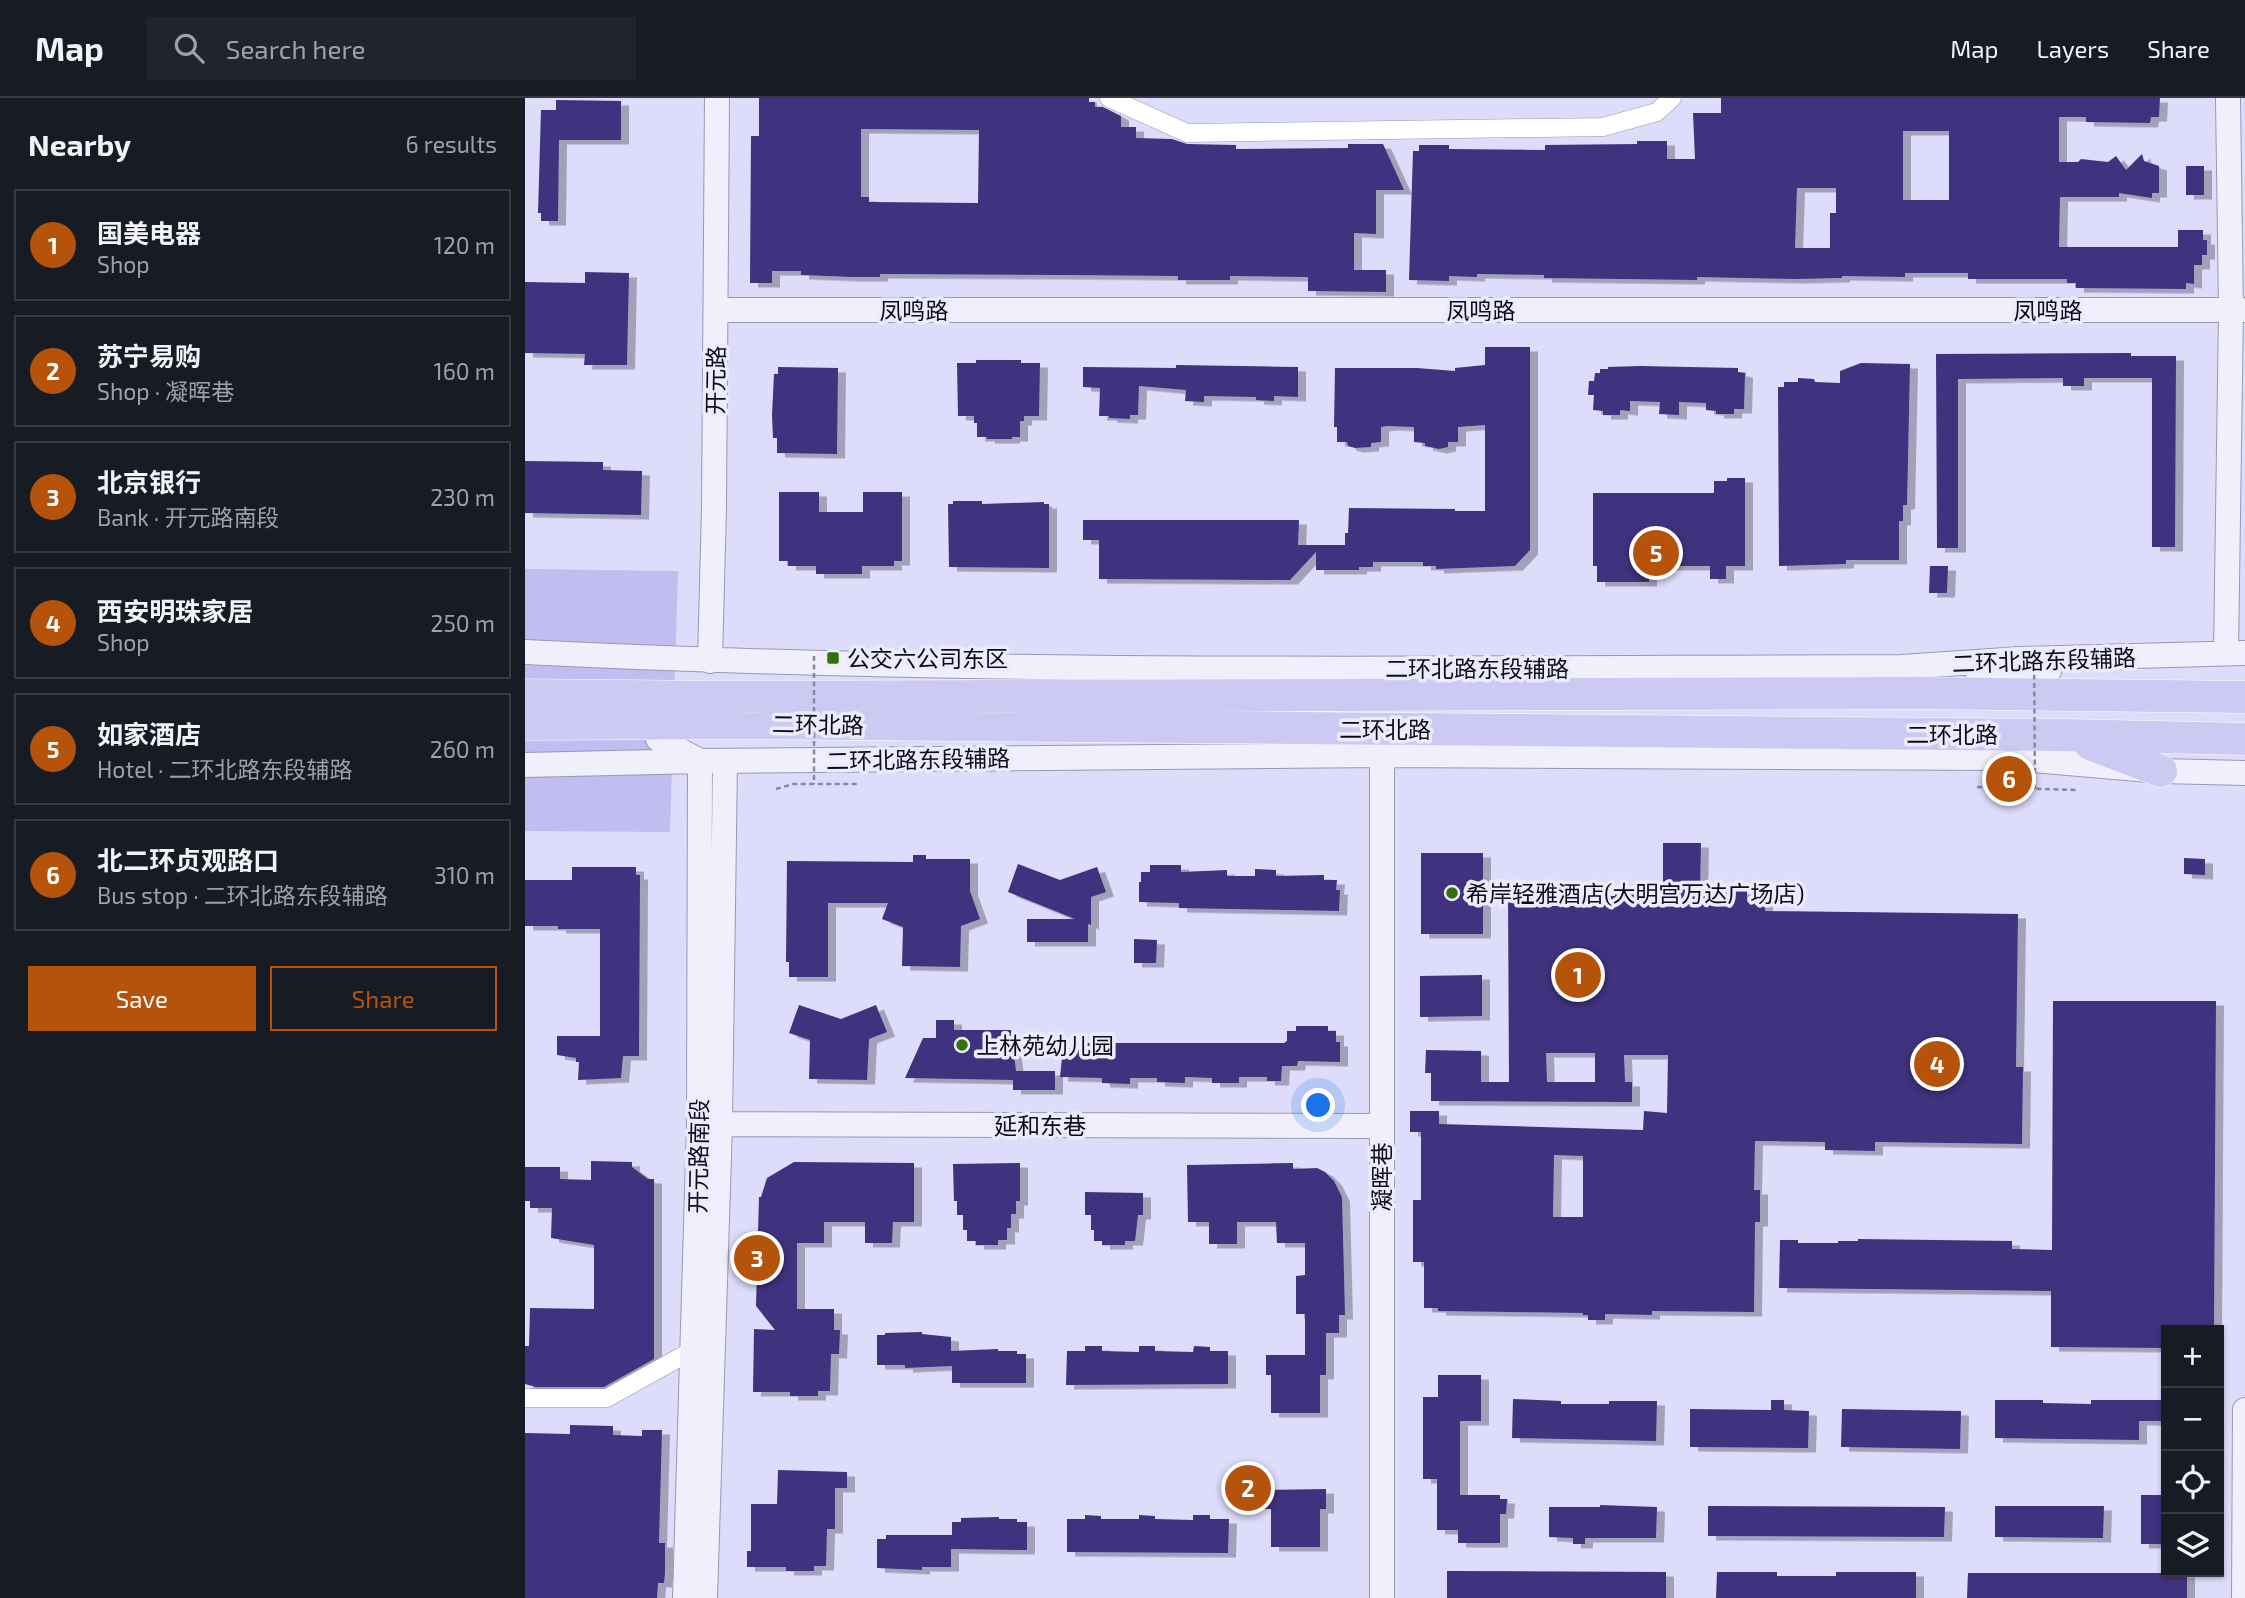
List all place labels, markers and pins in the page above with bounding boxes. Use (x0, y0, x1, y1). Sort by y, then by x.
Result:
pin: 5 (1633, 527, 1679, 579)
place label: 公交六公司东区 (847, 644, 1008, 672)
marker: 公交六公司东区 (825, 650, 841, 666)
pin: 6 (1986, 753, 2032, 805)
place label: 希岸轻雅酒店(大明宫万达广场店) (1466, 879, 1805, 907)
marker: 希岸轻雅酒店(大明宫万达广场店) (1444, 885, 1460, 901)
pin: 1 (1555, 949, 1601, 1001)
place label: 上林苑幼儿园 (976, 1031, 1114, 1059)
marker: 上林苑幼儿园 (954, 1037, 970, 1053)
pin: 4 (1914, 1038, 1960, 1090)
pin: 3 (734, 1232, 780, 1284)
pin: 2 (1225, 1462, 1271, 1514)

